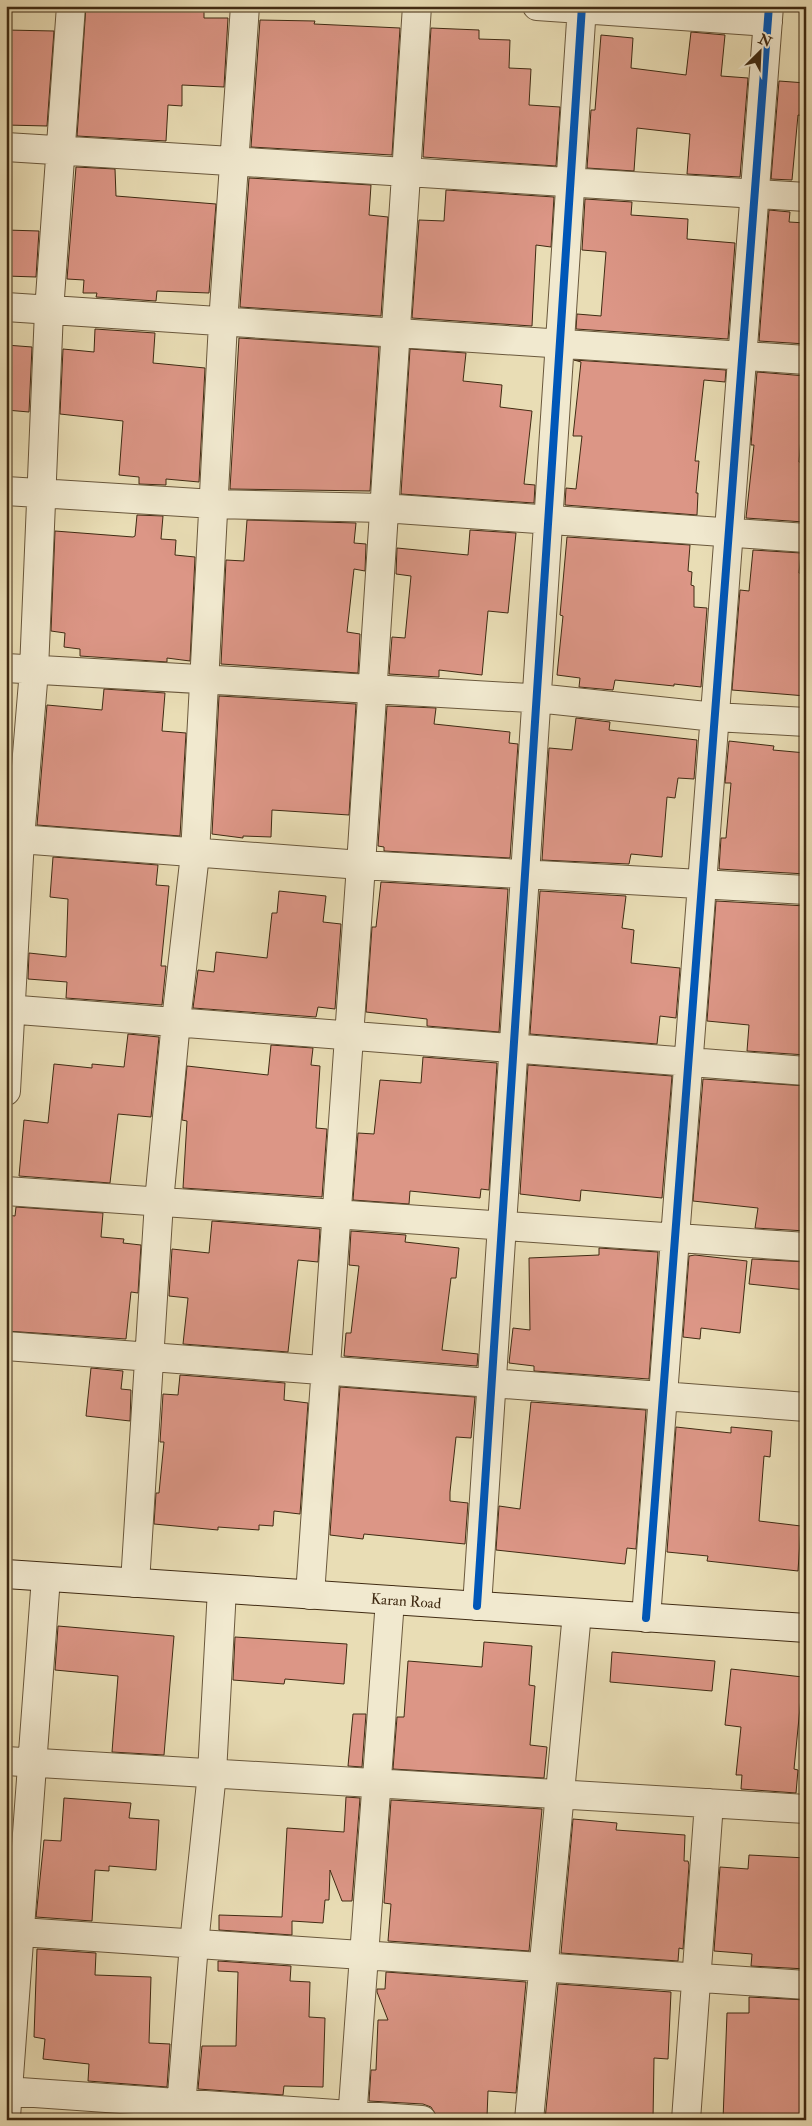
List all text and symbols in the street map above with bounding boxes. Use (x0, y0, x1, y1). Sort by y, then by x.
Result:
north arrow (734, 28, 784, 78)
text: N (755, 30, 775, 51)
street label: Karan Road (370, 1590, 442, 1613)

